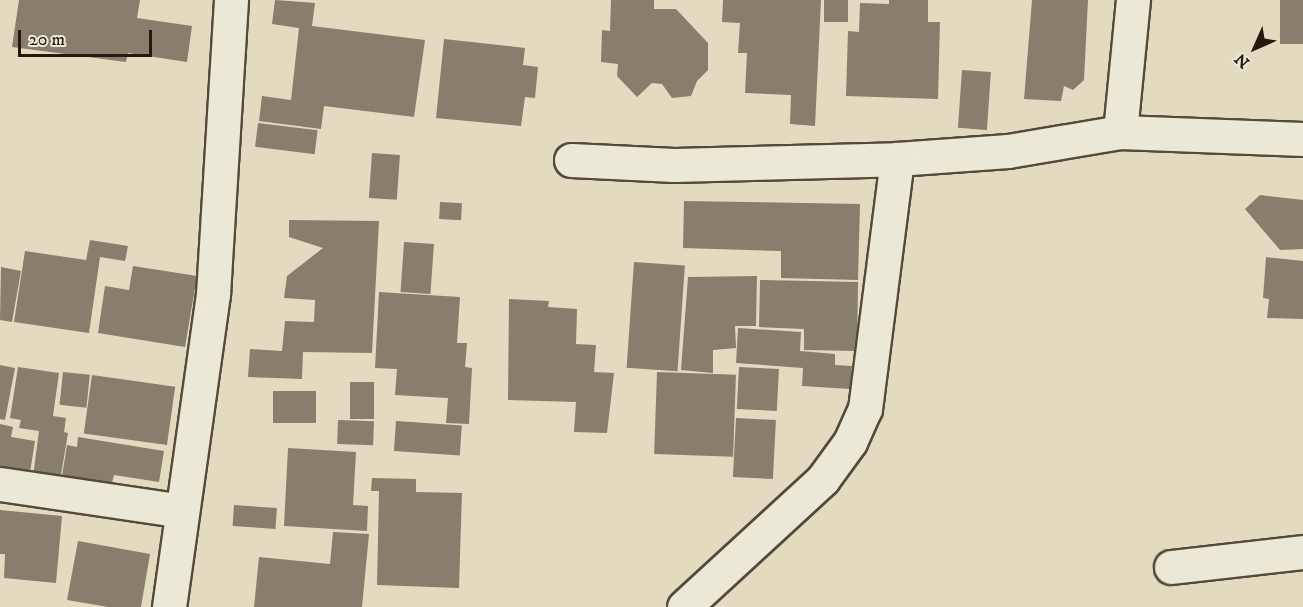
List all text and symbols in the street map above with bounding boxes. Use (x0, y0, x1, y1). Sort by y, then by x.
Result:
scale bar (21, 18, 154, 56)
north arrow (1225, 18, 1285, 78)
text: 20 m (29, 29, 65, 51)
text: N (1231, 49, 1254, 72)

